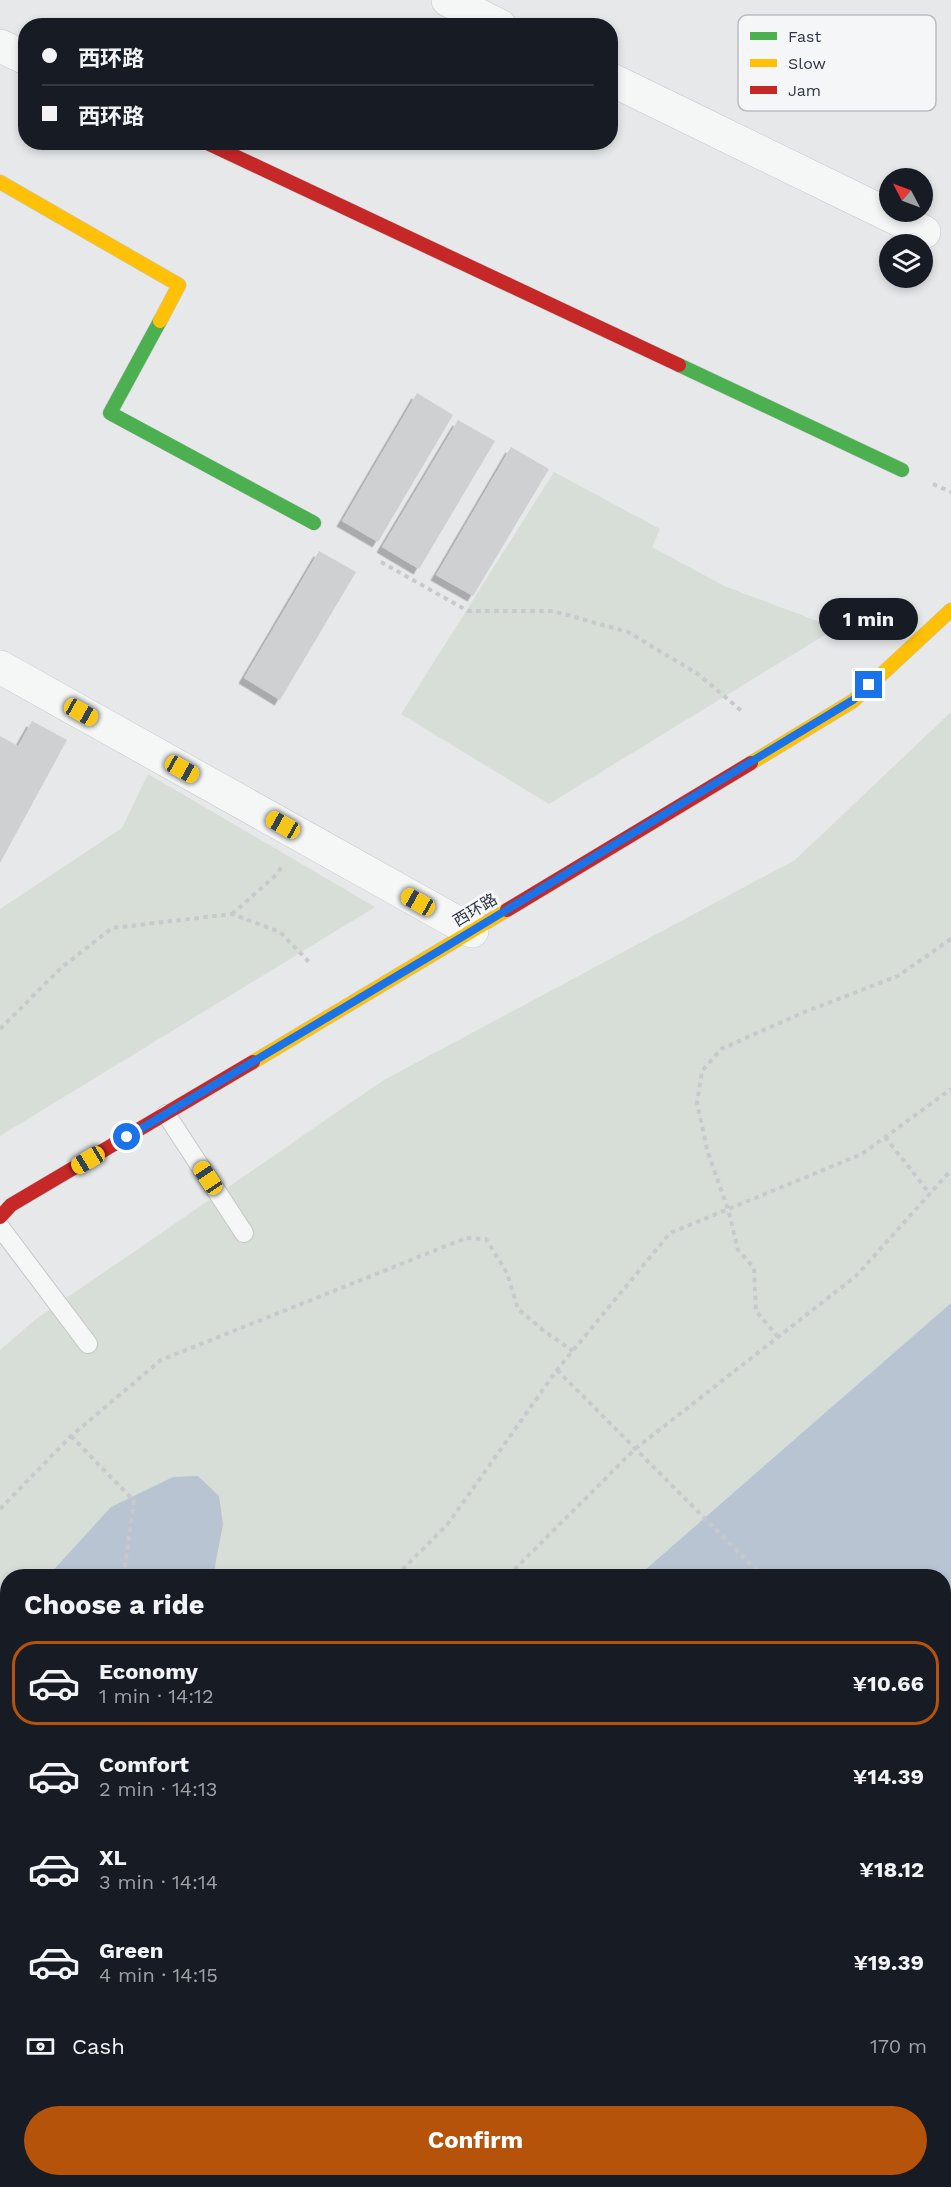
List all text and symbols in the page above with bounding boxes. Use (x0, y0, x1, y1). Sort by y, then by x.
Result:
legend (738, 15, 936, 111)
text: Fast (788, 27, 821, 46)
text: 西环路 (78, 46, 144, 71)
text: Slow (788, 54, 826, 73)
text: Jam (788, 81, 821, 100)
text: 西环路 (78, 104, 144, 129)
north arrow (879, 168, 933, 222)
map controls (879, 168, 933, 288)
button: layers (879, 234, 933, 288)
callout: 1 min (820, 598, 918, 640)
text: 1 min (843, 607, 894, 631)
route end (855, 671, 882, 698)
car (61, 695, 101, 729)
car (162, 752, 202, 786)
car (263, 808, 303, 842)
car (398, 885, 438, 919)
street label: 西环路 (450, 889, 500, 931)
route start (113, 1123, 140, 1150)
car (68, 1143, 108, 1177)
car (190, 1158, 226, 1198)
text: Choose a ride (24, 1589, 204, 1621)
icon: car (27, 1656, 81, 1710)
text: Economy (99, 1659, 198, 1684)
text: ¥10.66 (853, 1671, 924, 1696)
text: 1 min · 14:12 (99, 1684, 214, 1708)
icon: car (27, 1749, 81, 1803)
text: Comfort (99, 1752, 189, 1777)
text: ¥14.39 (853, 1764, 924, 1789)
text: 2 min · 14:13 (99, 1777, 217, 1801)
icon: car (27, 1842, 81, 1896)
text: XL (99, 1845, 127, 1870)
text: ¥18.12 (859, 1857, 924, 1882)
text: 3 min · 14:14 (99, 1870, 218, 1894)
icon: car (27, 1935, 81, 1989)
text: Green (99, 1938, 163, 1963)
text: ¥19.39 (853, 1950, 924, 1975)
text: 4 min · 14:15 (99, 1963, 218, 1987)
icon: cash (24, 2030, 57, 2063)
text: Cash (72, 2034, 125, 2059)
text: 170 m (870, 2034, 927, 2058)
button: Confirm (24, 2106, 927, 2175)

